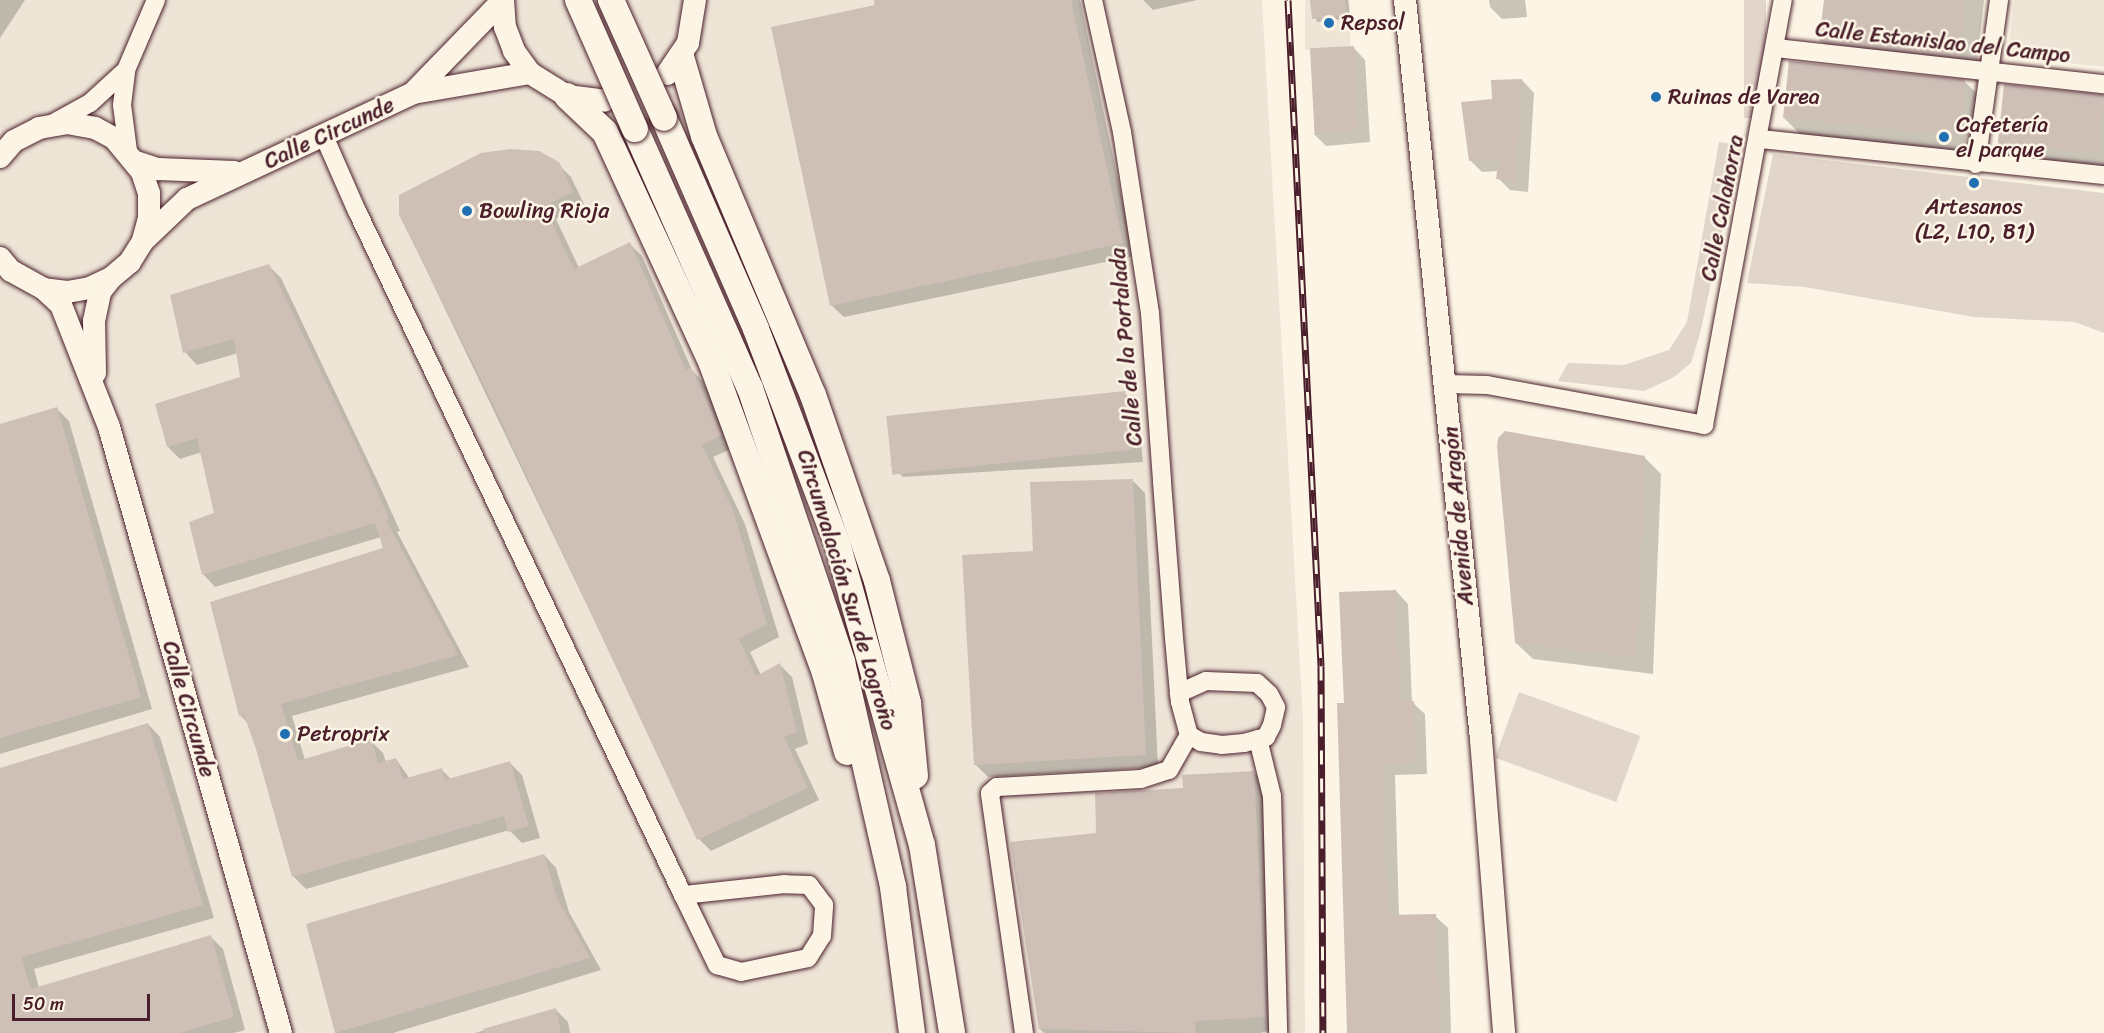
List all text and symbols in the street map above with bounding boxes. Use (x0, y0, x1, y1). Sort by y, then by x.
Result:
place label: Repsol (1341, 10, 1405, 36)
street label: Calle Estanislao del Campo (1813, 15, 2073, 69)
marker: Repsol (1322, 16, 1336, 30)
place label: Ruinas de Varea (1668, 84, 1821, 110)
marker: Ruinas de Varea (1649, 90, 1663, 104)
street label: Calle Circunde (260, 91, 398, 175)
place label: Cafetería el parque (1956, 111, 2048, 162)
marker: Cafetería el parque (1937, 130, 1951, 144)
street label: Calle Calahorra (1695, 133, 1749, 283)
marker: Artesanos (L2, L10, B1) (1967, 176, 1981, 190)
place label: Artesanos (L2, L10, B1) (1915, 193, 2033, 244)
place label: Bowling Rioja (479, 198, 609, 224)
marker: Bowling Rioja (460, 204, 474, 218)
street label: Calle de la Portalada (1104, 246, 1148, 448)
street label: Avenida de Aragón (1437, 425, 1479, 607)
street label: Circunvalación Sur de Logroño (792, 446, 902, 734)
street label: Calle Circunde (157, 638, 221, 780)
place label: Petroprix (297, 721, 389, 747)
marker: Petroprix (278, 727, 292, 741)
scale bar (15, 982, 153, 1020)
text: 50 m (23, 988, 64, 1020)

